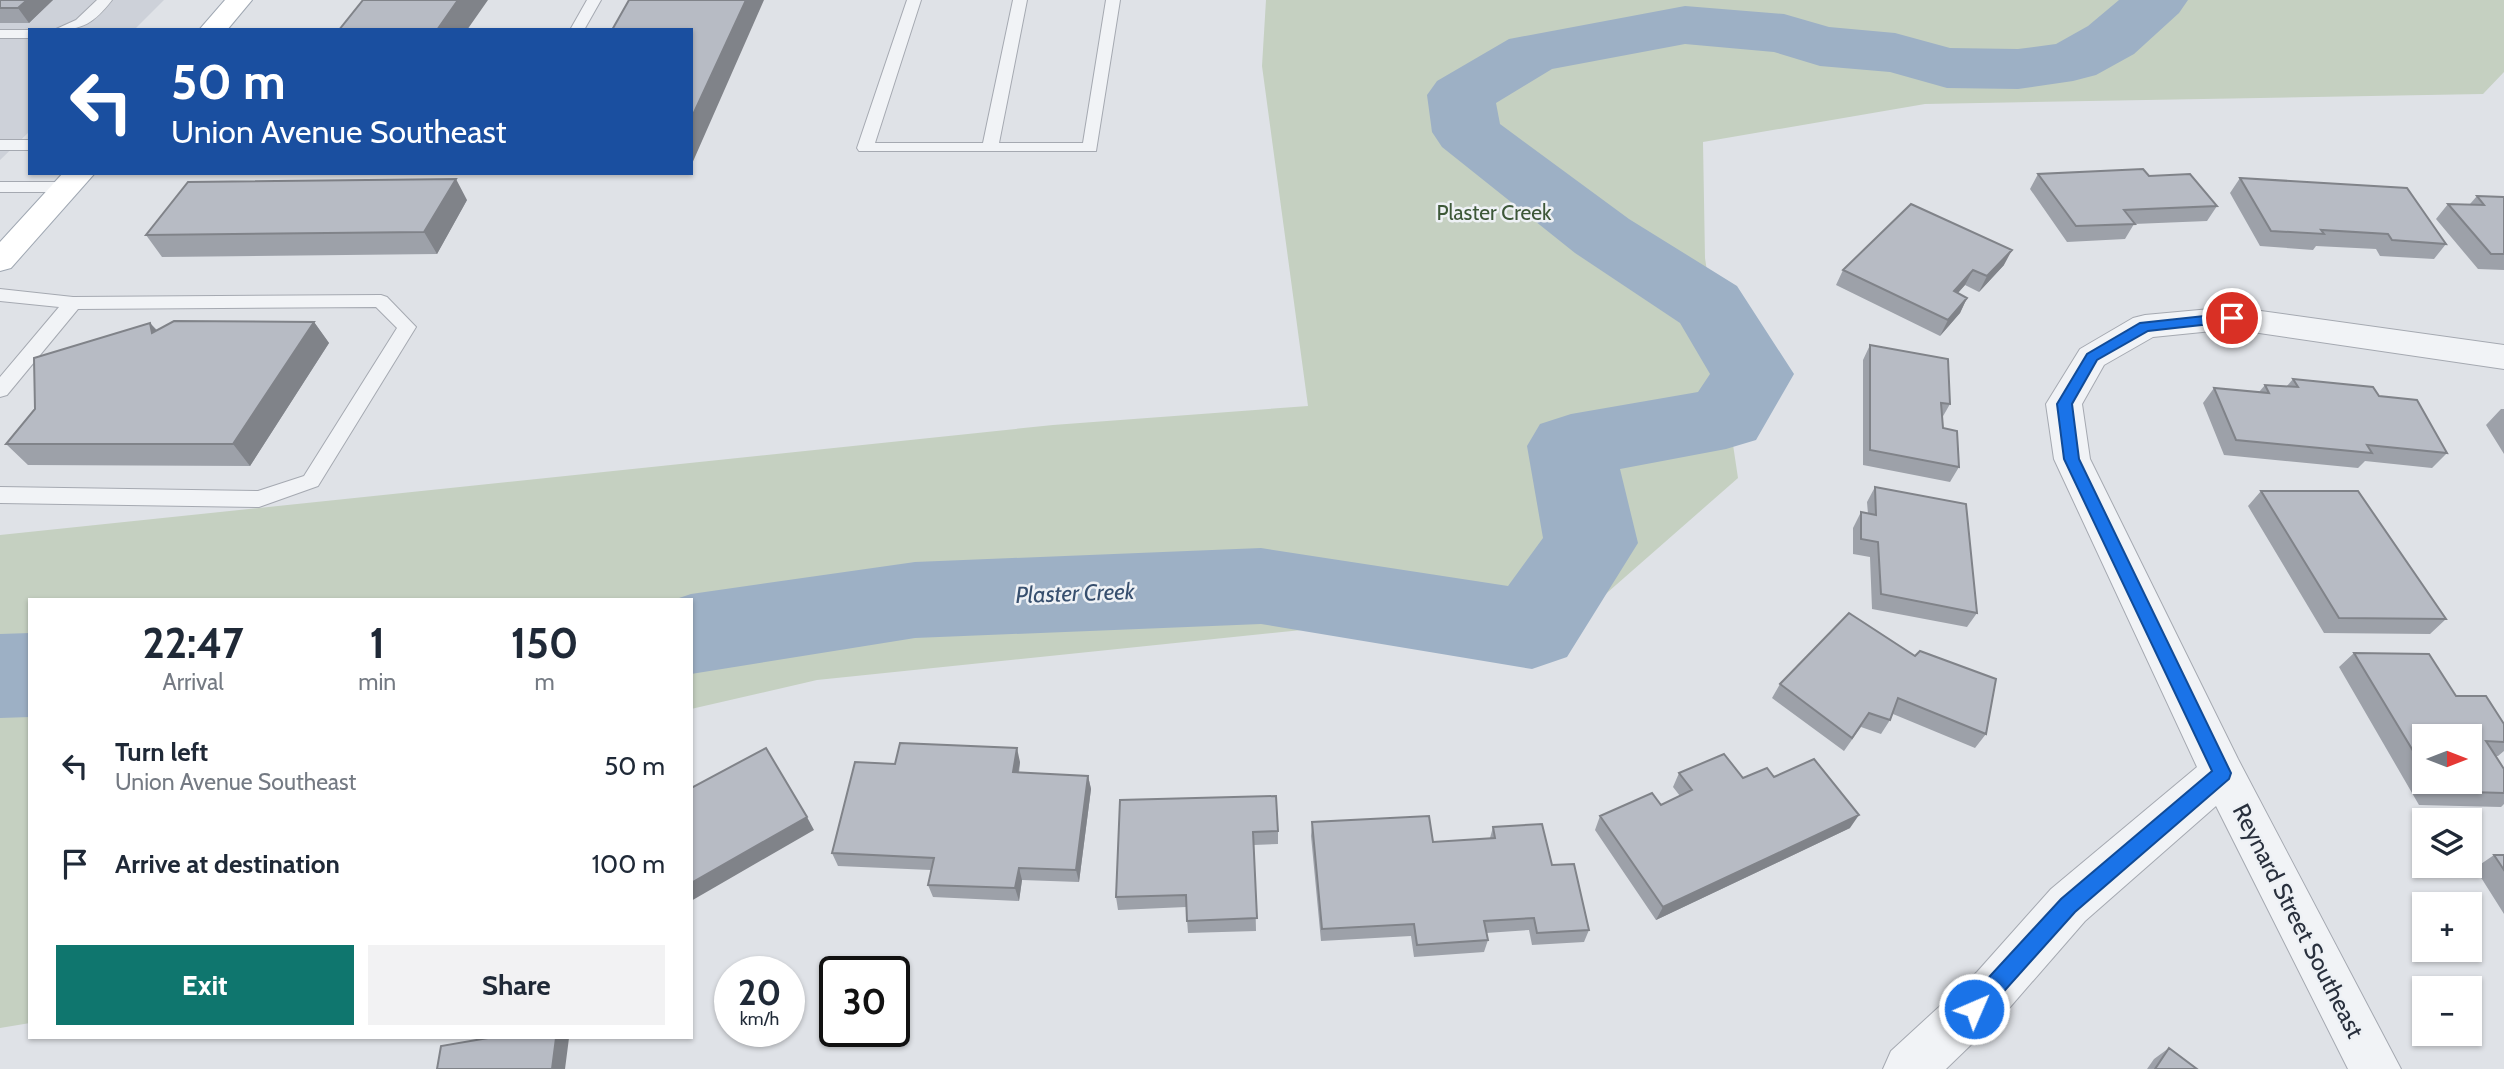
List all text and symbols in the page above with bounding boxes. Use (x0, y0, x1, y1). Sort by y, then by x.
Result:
text: 50 m (171, 52, 286, 111)
icon: left (56, 56, 147, 147)
text: Union Avenue Southeast (171, 112, 507, 151)
park label: Plaster Creek (1437, 200, 1552, 225)
pin (2202, 288, 2262, 348)
icon: arrive (2213, 299, 2251, 337)
water label: Plaster Creek (1015, 577, 1136, 609)
text: 22:47 (143, 617, 244, 669)
text: 1 (370, 617, 385, 669)
text: 150 (511, 617, 578, 669)
text: Arrival (163, 668, 224, 696)
text: min (358, 668, 396, 696)
text: m (534, 668, 555, 696)
north arrow (2412, 724, 2482, 794)
map controls (2412, 724, 2482, 1046)
text: Turn left (115, 736, 208, 768)
icon: left (56, 747, 94, 785)
text: 50 m (604, 750, 665, 782)
text: Union Avenue Southeast (115, 768, 356, 796)
street label: Reynard Street Southeast (2227, 799, 2370, 1043)
button: layers (2412, 808, 2482, 878)
icon: arrive (56, 845, 94, 883)
text: Arrive at destination (115, 848, 340, 880)
text: 100 m (592, 848, 665, 880)
button: + (2412, 892, 2482, 962)
button: Exit (56, 945, 354, 1025)
button: Share (368, 945, 665, 1025)
speed limit sign: 30 (819, 956, 910, 1047)
text: 20 (738, 971, 781, 1014)
position arrow (1937, 972, 2011, 1046)
button: − (2412, 976, 2482, 1046)
text: km/h (740, 1008, 779, 1030)

